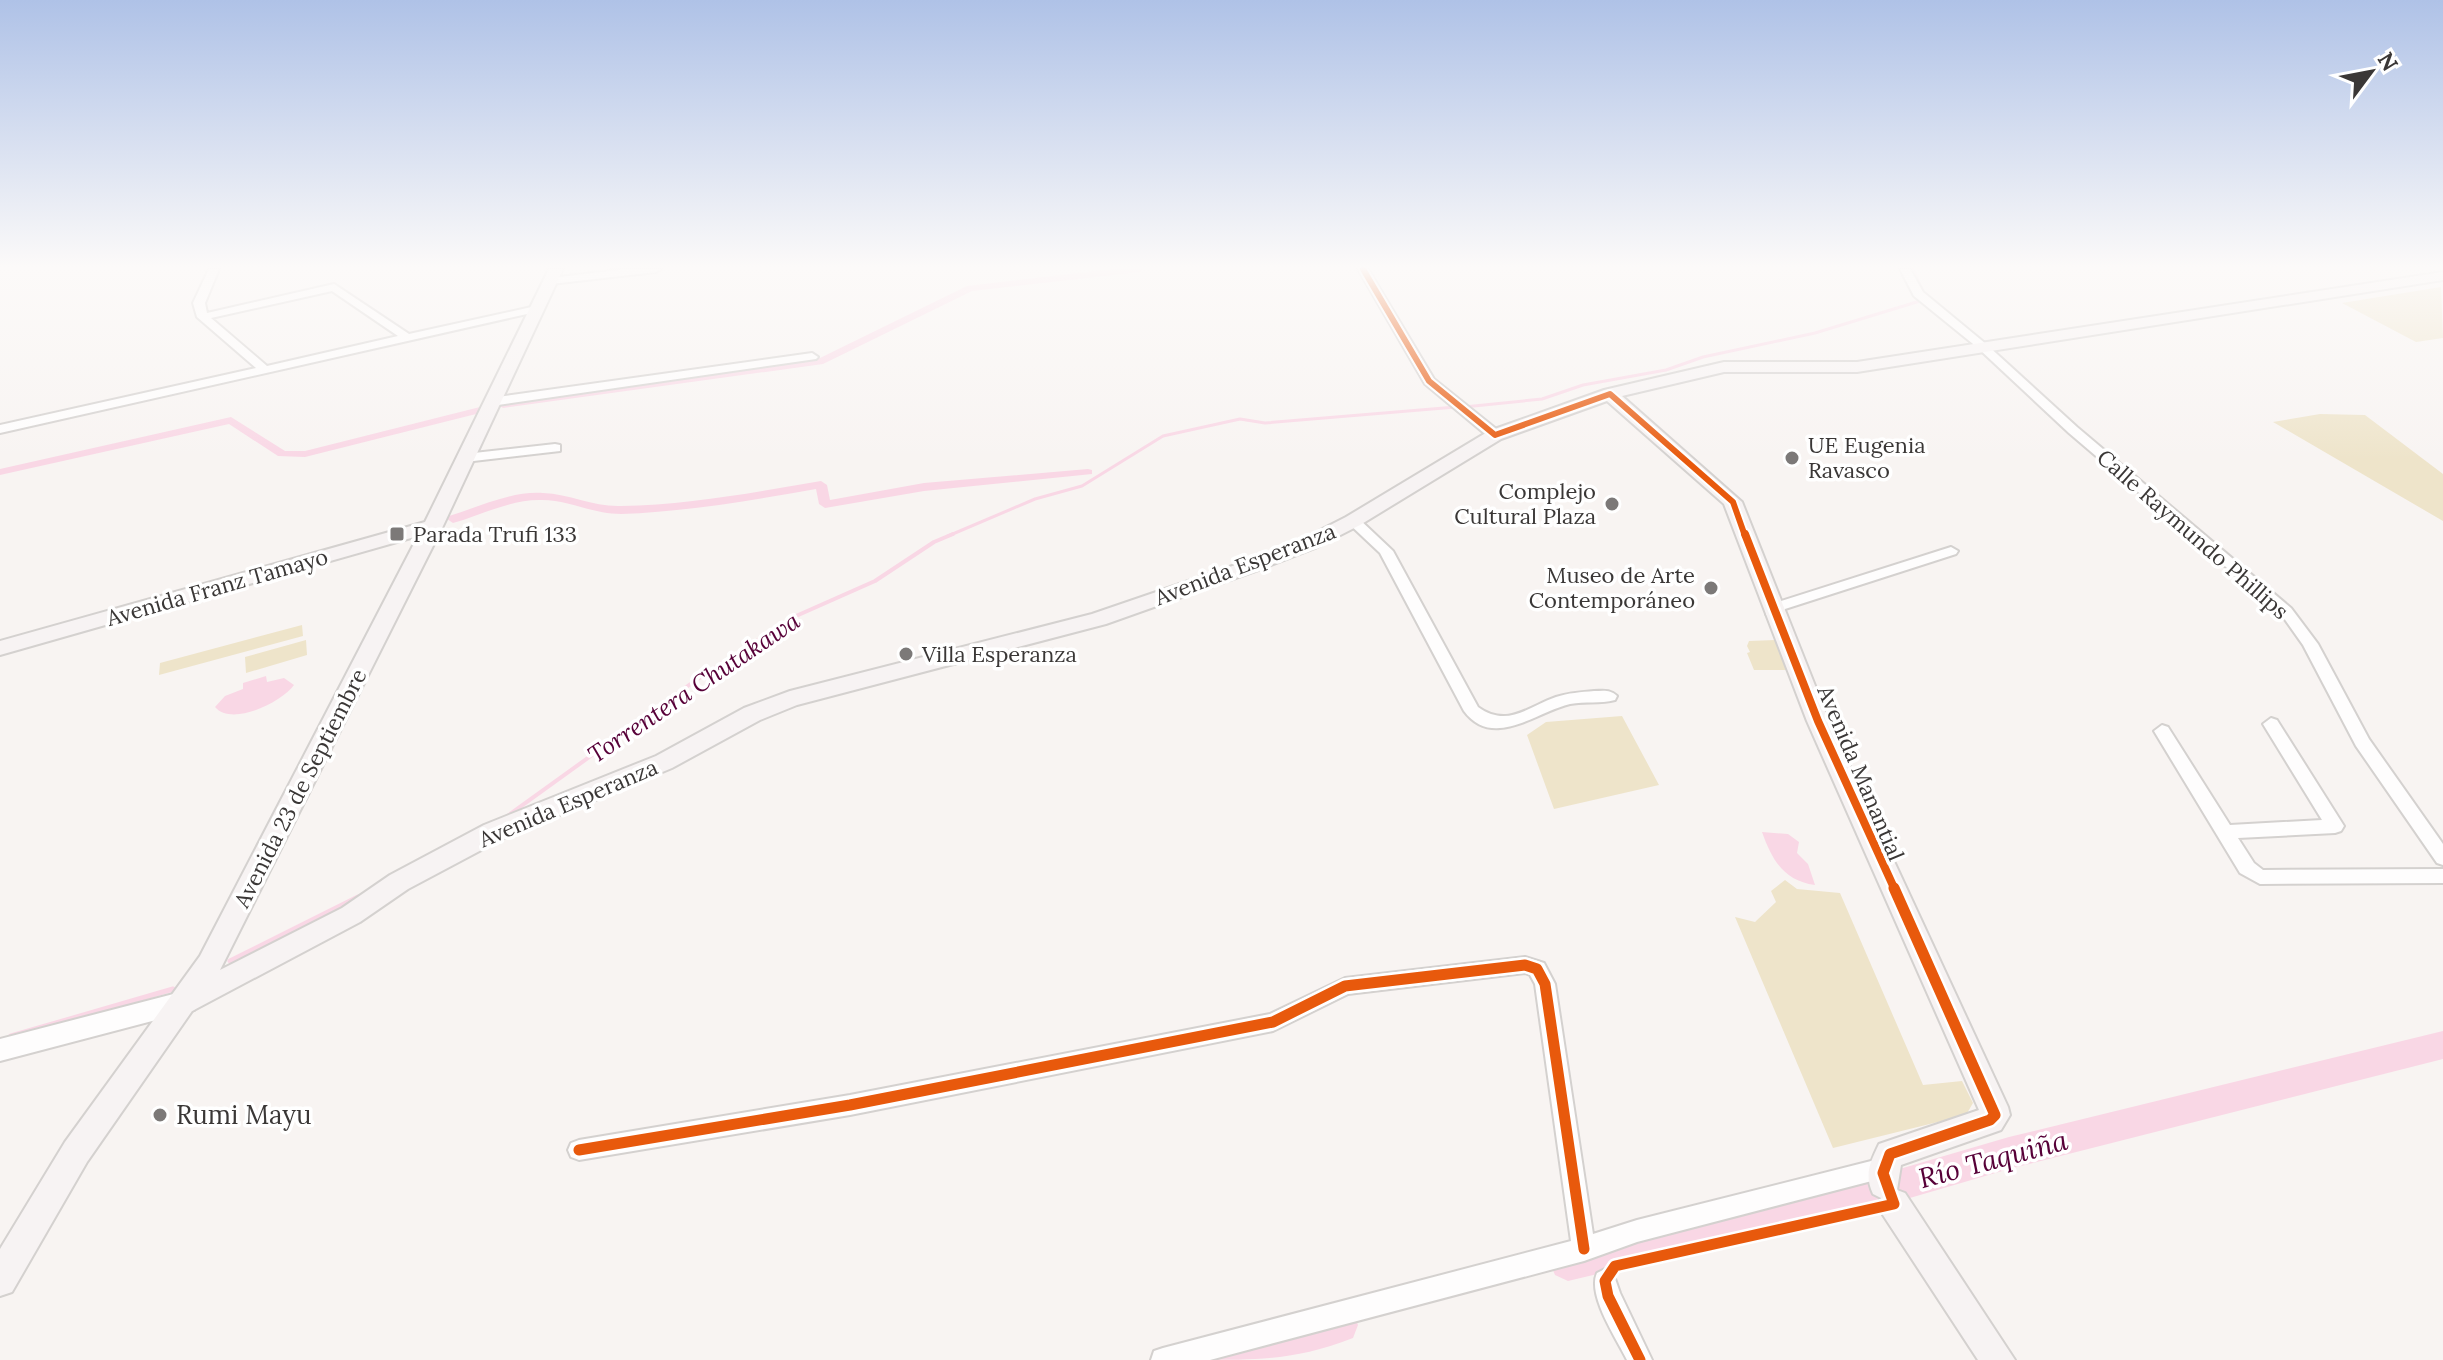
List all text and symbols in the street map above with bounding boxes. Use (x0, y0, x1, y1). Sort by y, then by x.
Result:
north arrow (2331, 32, 2411, 112)
text: N (2372, 47, 2404, 76)
place label: UE Eugenia Ravasco (1808, 431, 1926, 484)
street label: Calle Raymundo Phillips (2091, 443, 2295, 625)
marker: UE Eugenia Ravasco (1783, 449, 1801, 467)
place label: Complejo Cultural Plaza (1454, 477, 1596, 530)
marker: Complejo Cultural Plaza (1603, 495, 1621, 513)
street label: Avenida Esperanza (1150, 517, 1339, 612)
place label: Parada Trufi 133 (413, 520, 577, 548)
marker: Parada Trufi 133 (388, 525, 406, 543)
street label: Avenida Franz Tamayo (102, 542, 331, 632)
place label: Museo de Arte Contemporáneo (1529, 561, 1695, 614)
marker: Museo de Arte Contemporáneo (1702, 579, 1720, 597)
water label: Torrentera Chutakawa (582, 605, 806, 770)
place label: Villa Esperanza (921, 640, 1077, 668)
marker: Villa Esperanza (897, 645, 915, 663)
street label: Avenida 23 de Septiembre (227, 664, 373, 913)
street label: Avenida Manantial (1811, 680, 1911, 865)
street label: Avenida Esperanza (473, 753, 662, 854)
place label: Rumi Mayu (176, 1098, 312, 1131)
marker: Rumi Mayu (151, 1106, 169, 1124)
water label: Río Taquiña (1915, 1122, 2072, 1196)

